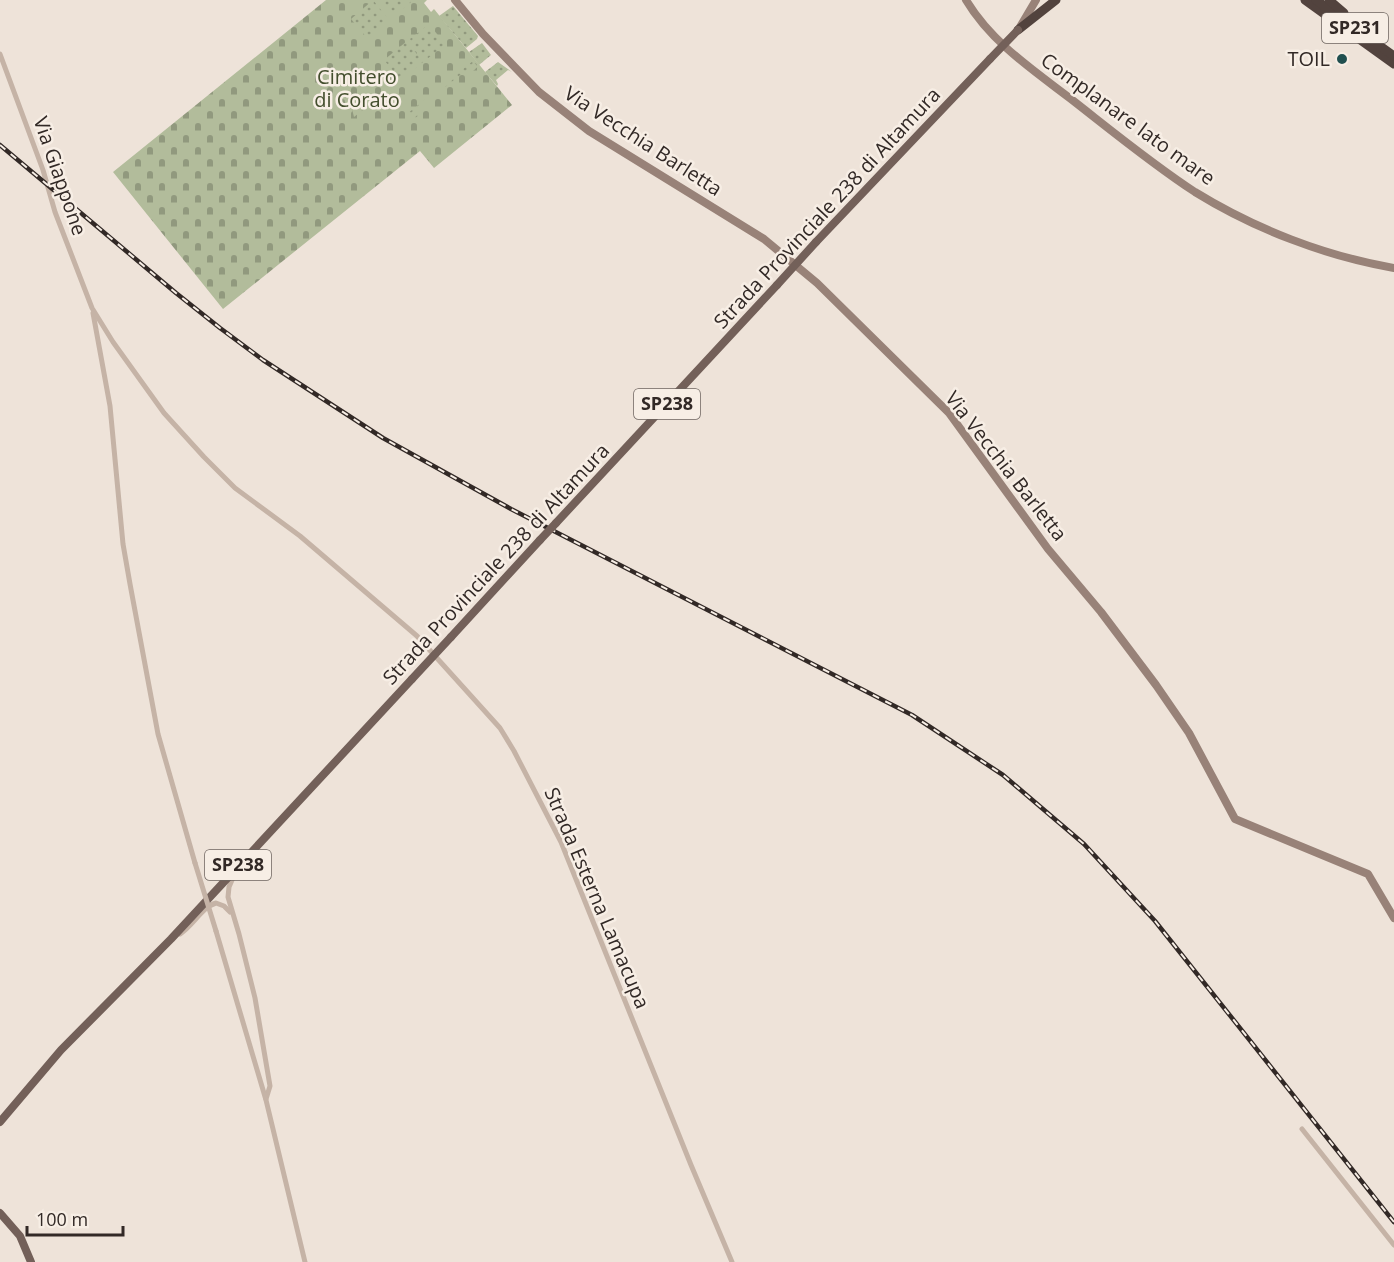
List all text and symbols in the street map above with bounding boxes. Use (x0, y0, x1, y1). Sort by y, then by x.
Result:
road number: SP231 (1322, 13, 1388, 43)
place label: TOIL (1287, 45, 1330, 72)
street label: Complanare lato mare (1036, 46, 1221, 191)
marker: TOIL (1335, 52, 1349, 66)
park label: Cimitero di Corato (314, 63, 400, 113)
street label: Via Vecchia Barletta (559, 79, 727, 202)
street label: Strada Provinciale 238 di Altamura (707, 81, 946, 334)
street label: Via Giappone (28, 113, 93, 239)
street label: Via Vecchia Barletta (939, 385, 1073, 546)
road number: SP238 (634, 389, 700, 419)
street label: Strada Provinciale 238 di Altamura (376, 437, 615, 690)
street label: Strada Esterna Lamacupa (539, 783, 656, 1013)
road number: SP238 (205, 850, 271, 880)
scale bar (27, 1199, 123, 1237)
text: 100 m (36, 1207, 88, 1231)

